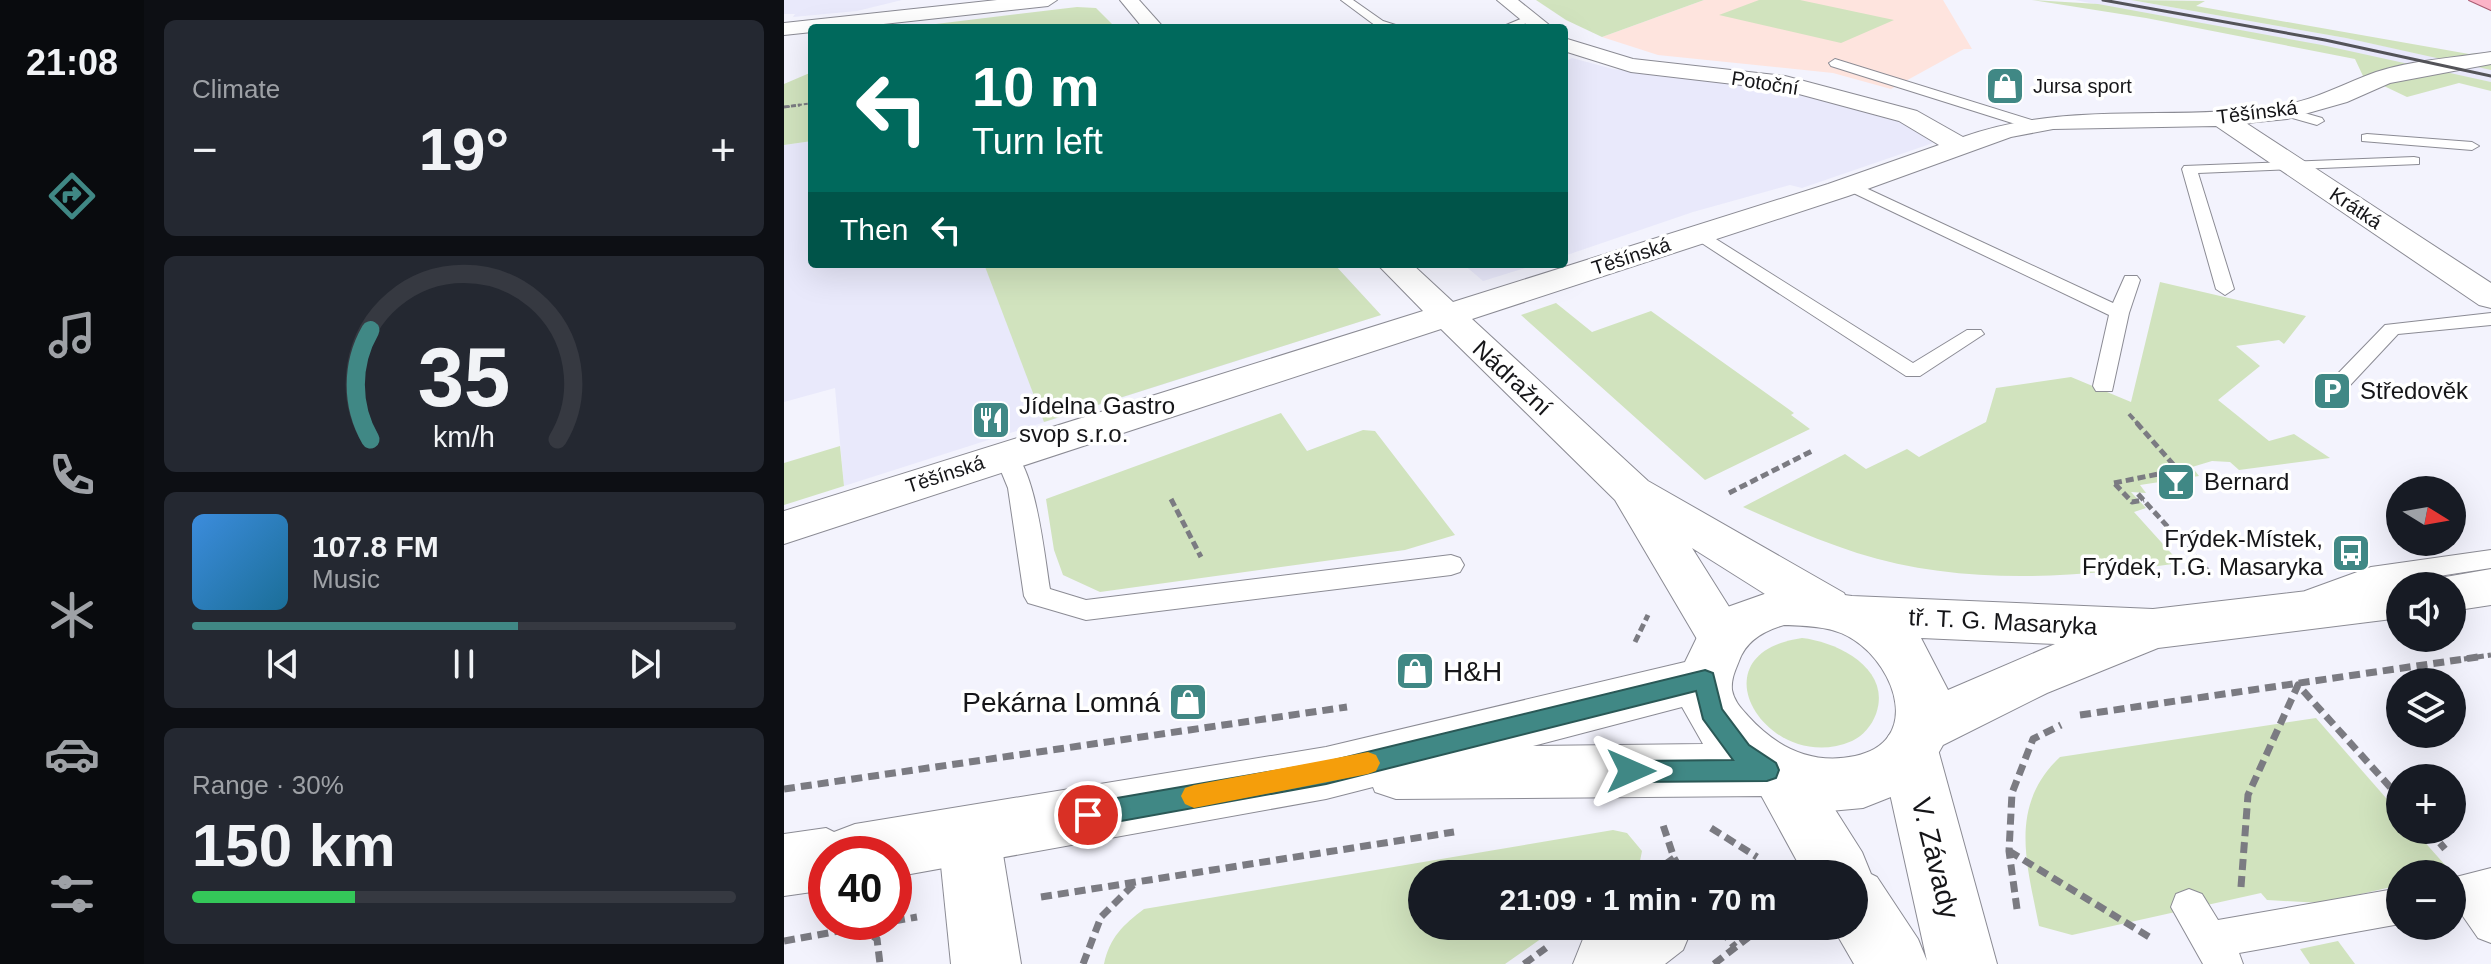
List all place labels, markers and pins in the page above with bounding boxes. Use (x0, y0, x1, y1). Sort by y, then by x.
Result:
shop icon: Jursa sport (1984, 65, 2026, 107)
place label: Jursa sport (2033, 75, 2132, 97)
parking icon: Středověk (2311, 370, 2353, 412)
place label: Středověk (2360, 377, 2469, 404)
place label: Jídelna Gastro svop s.r.o. (1019, 392, 1175, 447)
restaurant icon: Jídelna Gastro svop s.r.o. (970, 399, 1012, 441)
bar icon: Bernard (2155, 461, 2197, 503)
place label: Bernard (2204, 468, 2289, 495)
place label: Frýdek-Místek, Frýdek, T.G. Masaryka (2082, 525, 2324, 580)
bus stop icon: Frýdek-Místek, Frýdek, T.G. Masaryka (2330, 532, 2372, 574)
shop icon: H&H (1394, 650, 1436, 692)
place label: H&H (1443, 656, 1502, 687)
shop icon: Pekárna Lomná (1167, 681, 1209, 723)
place label: Pekárna Lomná (962, 687, 1160, 718)
pin (1054, 781, 1122, 849)

